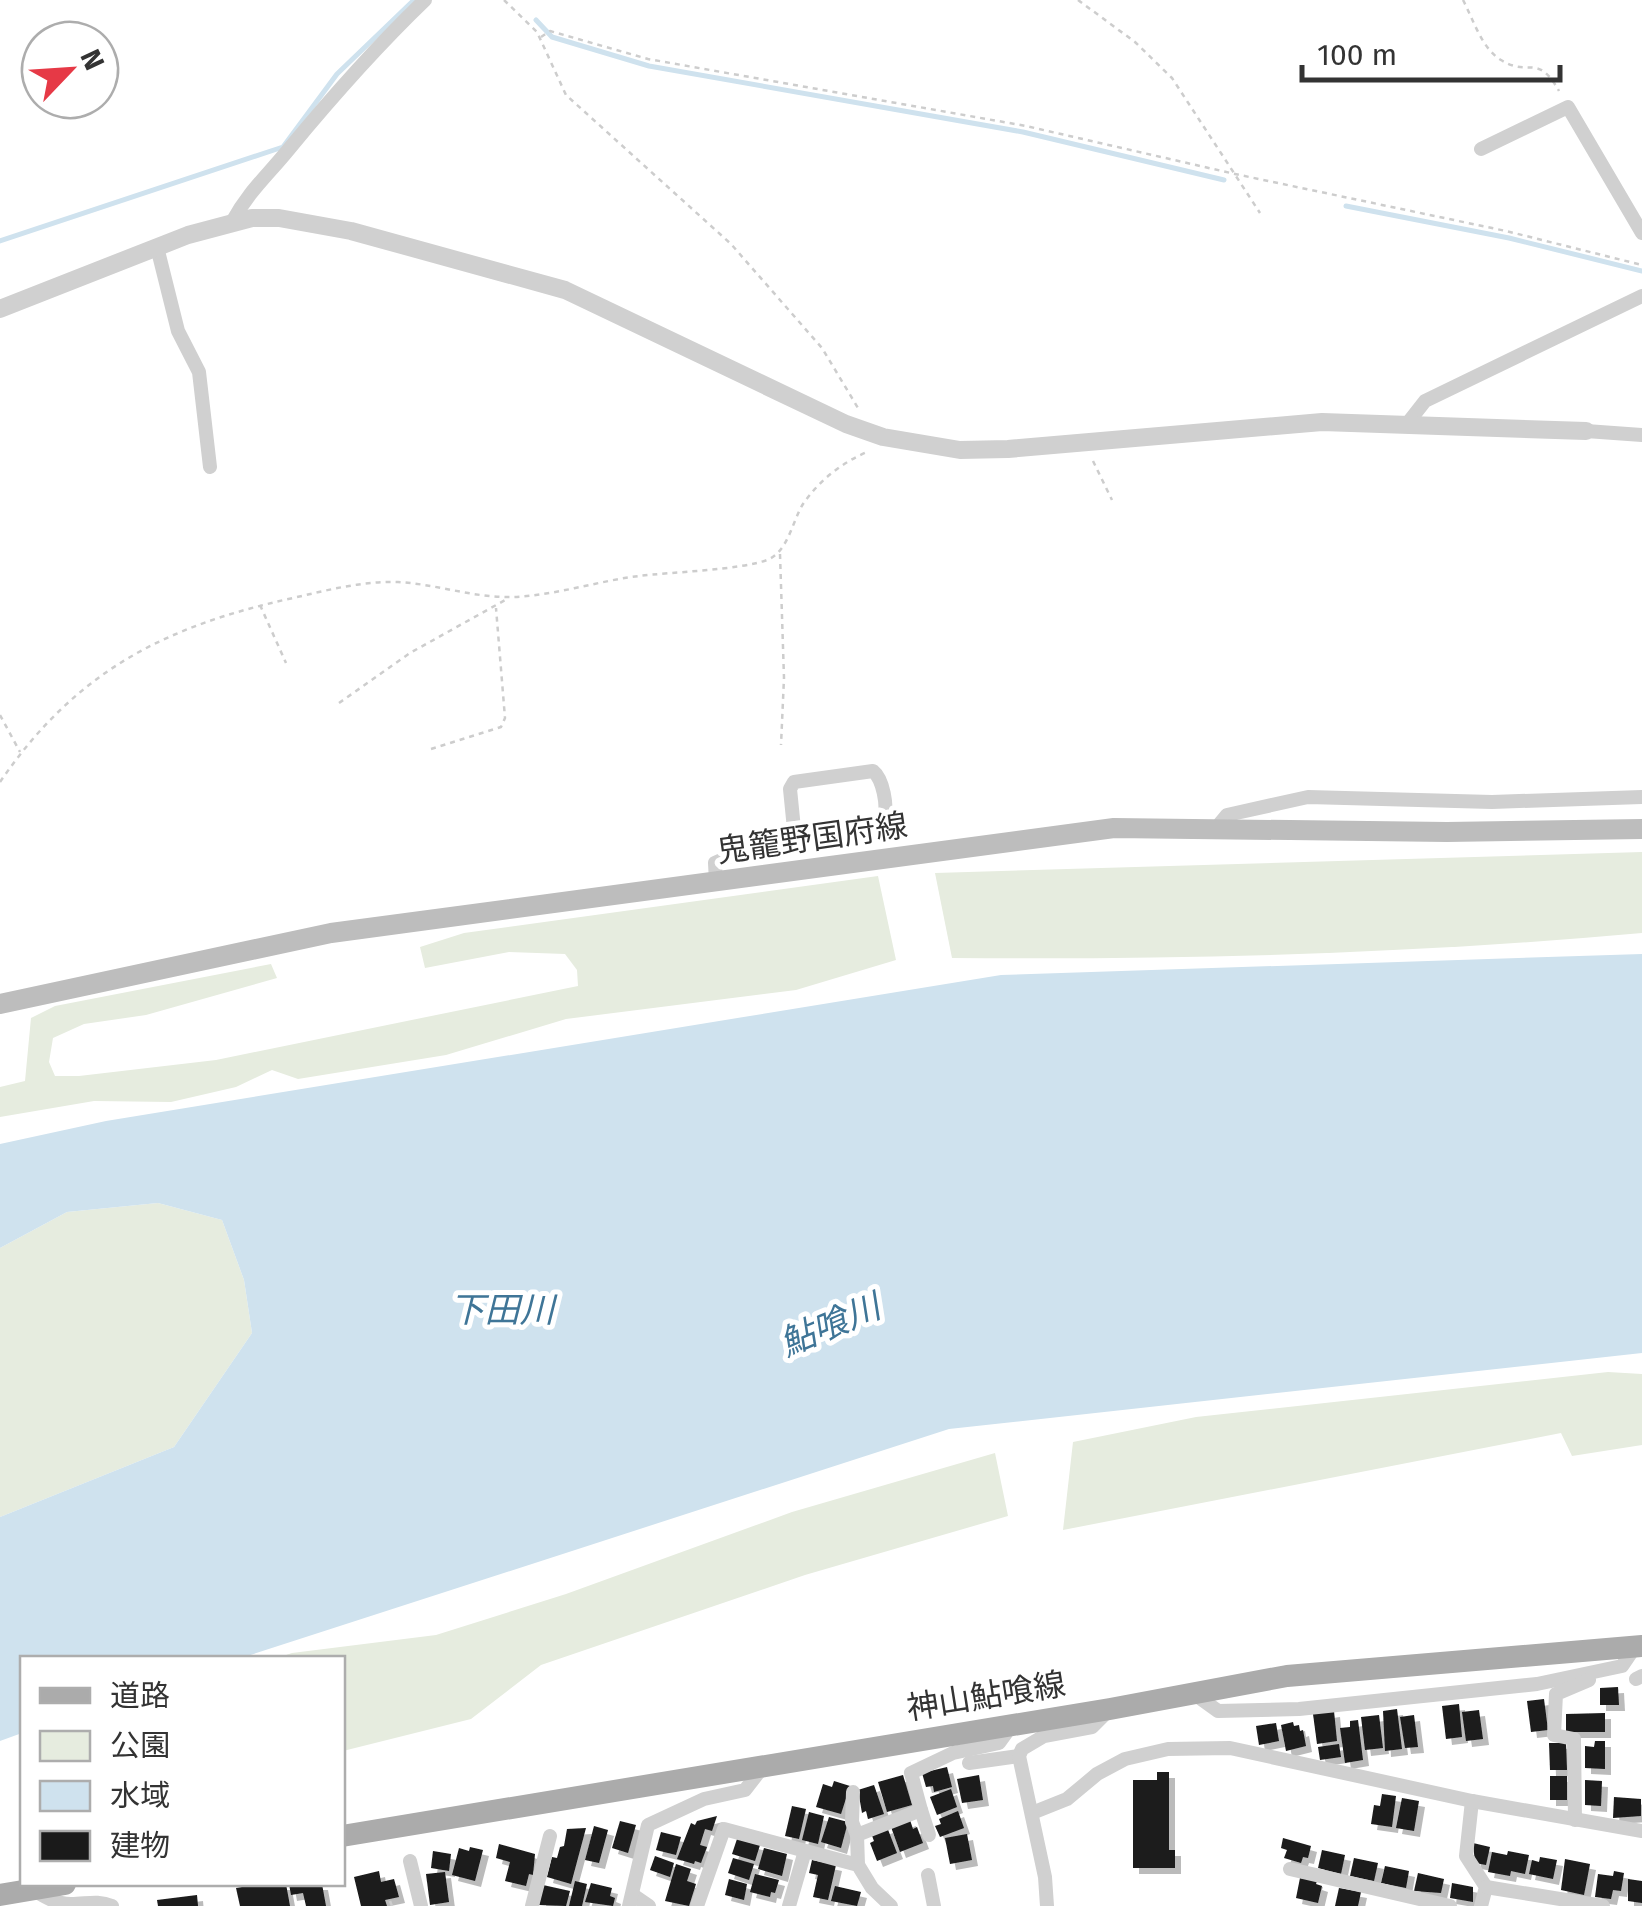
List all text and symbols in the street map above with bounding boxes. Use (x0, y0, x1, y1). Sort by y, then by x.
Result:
north arrow (20, 20, 120, 120)
scale bar (1302, 20, 1560, 82)
text: 100 m (1317, 37, 1397, 73)
text: N (73, 44, 111, 75)
street label: 鬼籠野国府線 (714, 806, 910, 870)
water label: 鮎喰川 (773, 1284, 890, 1365)
water label: 下田川 (449, 1289, 558, 1331)
legend (20, 1656, 345, 1886)
street label: 神山鮎喰線 (904, 1665, 1068, 1727)
text: 道路 (110, 1678, 170, 1714)
text: 公園 (110, 1728, 170, 1764)
text: 水域 (110, 1778, 170, 1814)
text: 建物 (110, 1828, 170, 1864)

